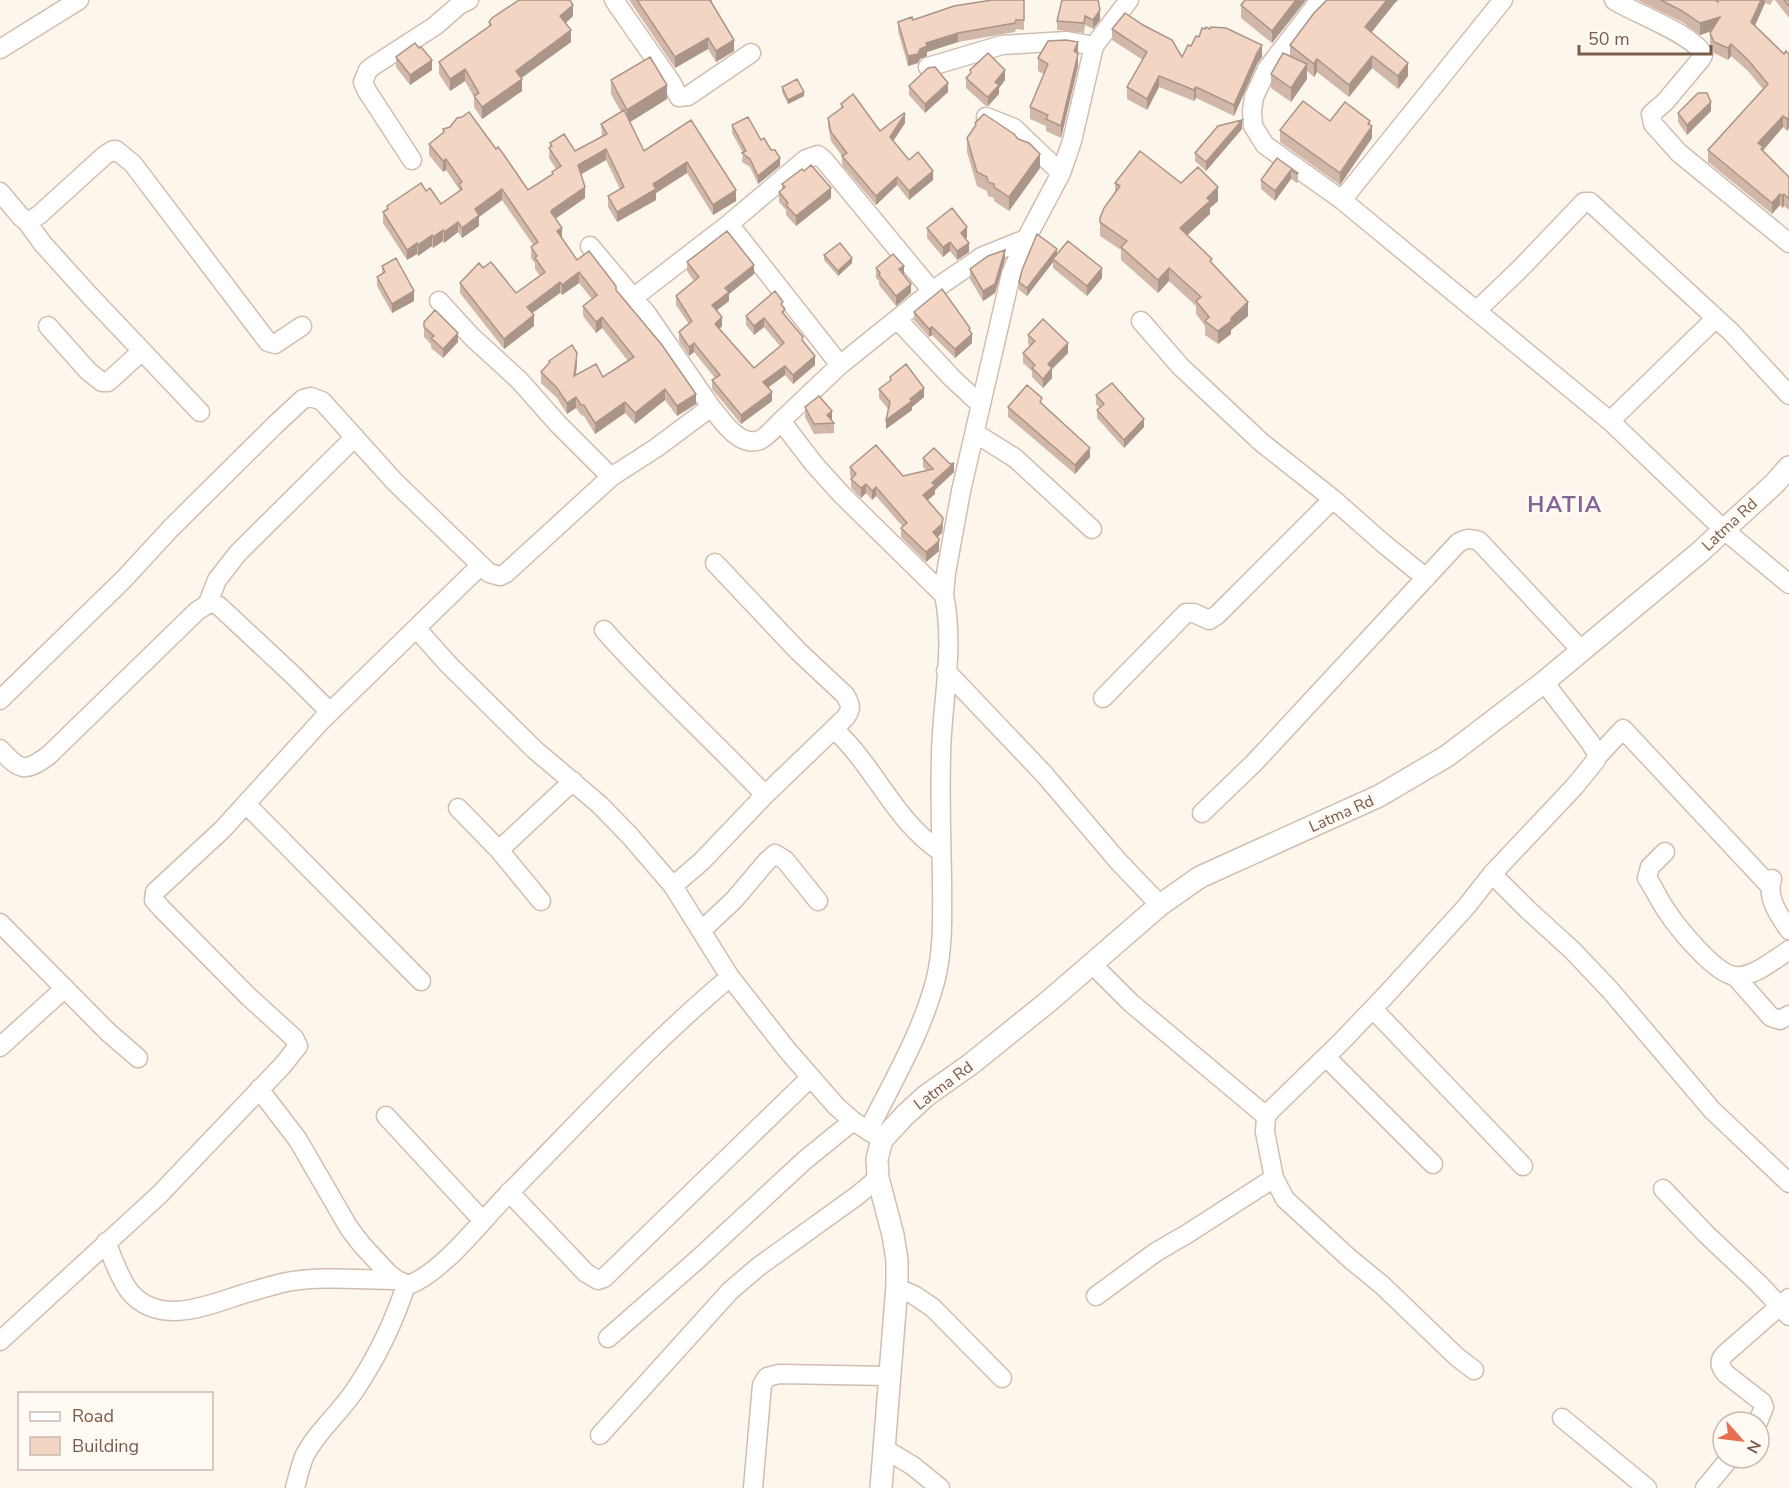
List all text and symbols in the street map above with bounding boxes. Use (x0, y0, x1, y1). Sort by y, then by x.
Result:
scale bar (1579, 18, 1711, 56)
text: 50 m (1588, 27, 1630, 51)
district label: HATIA (1527, 490, 1603, 520)
street label: Latma Rd (1697, 493, 1762, 556)
street label: Latma Rd (1305, 790, 1377, 838)
street label: Latma Rd (909, 1056, 978, 1115)
legend (18, 1392, 213, 1470)
text: Road (72, 1404, 114, 1428)
north arrow (1711, 1410, 1771, 1470)
text: Building (72, 1434, 139, 1458)
text: N (1741, 1436, 1766, 1457)

